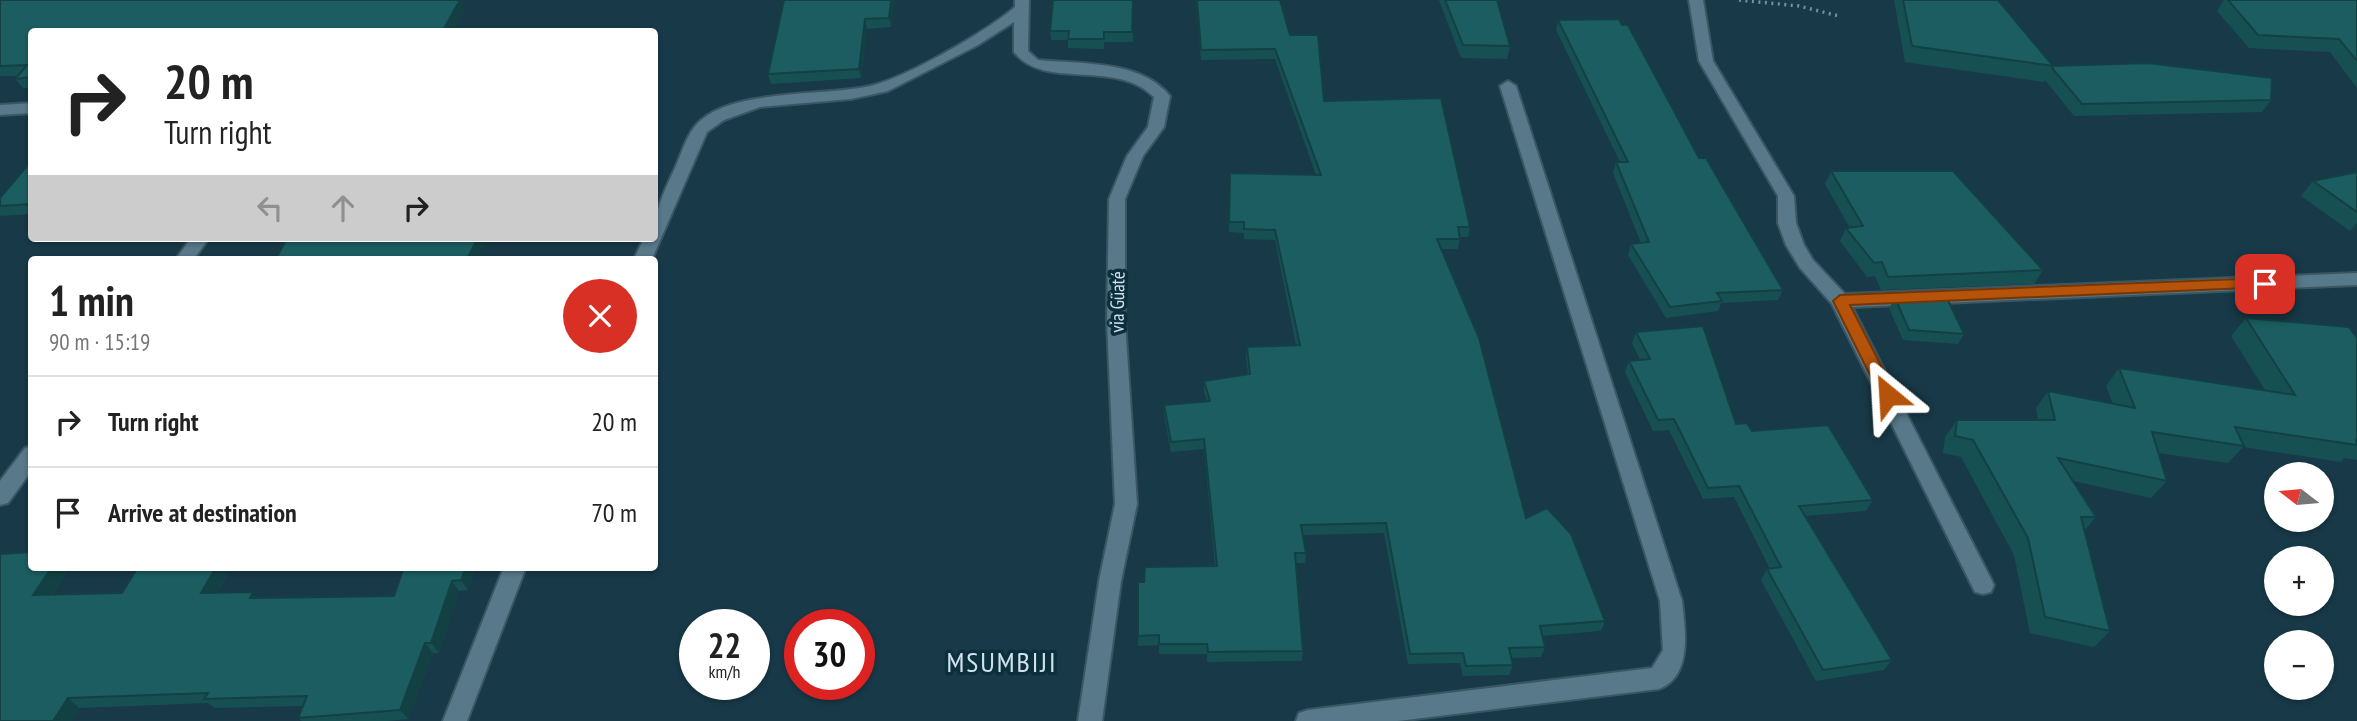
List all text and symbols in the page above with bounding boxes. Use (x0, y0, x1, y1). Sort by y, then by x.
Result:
text: 20 m (164, 49, 253, 113)
icon: right (49, 56, 140, 147)
text: Turn right (164, 111, 272, 153)
icon: left (251, 189, 289, 227)
icon: ahead (324, 189, 362, 227)
icon: right (397, 189, 435, 227)
pin (2235, 254, 2295, 314)
icon: arrive (2246, 265, 2284, 303)
street label: via Güaté (1104, 271, 1130, 333)
text: 1 min (49, 273, 134, 328)
button: close (563, 279, 637, 353)
text: 90 m · 15:19 (49, 327, 150, 356)
position arrow (1851, 358, 1925, 432)
icon: right (49, 403, 87, 441)
text: Turn right (108, 405, 199, 438)
text: 20 m (591, 405, 637, 438)
north arrow (2264, 462, 2334, 532)
map controls (2264, 462, 2334, 700)
icon: arrive (49, 494, 87, 532)
text: Arrive at destination (108, 496, 297, 529)
text: 70 m (591, 496, 637, 529)
button: + (2264, 546, 2334, 616)
speed limit sign: 30 (784, 609, 875, 700)
text: 22 (708, 622, 741, 668)
button: − (2264, 630, 2334, 700)
district label: MSUMBIJI (946, 643, 1058, 680)
text: km/h (709, 660, 740, 683)

